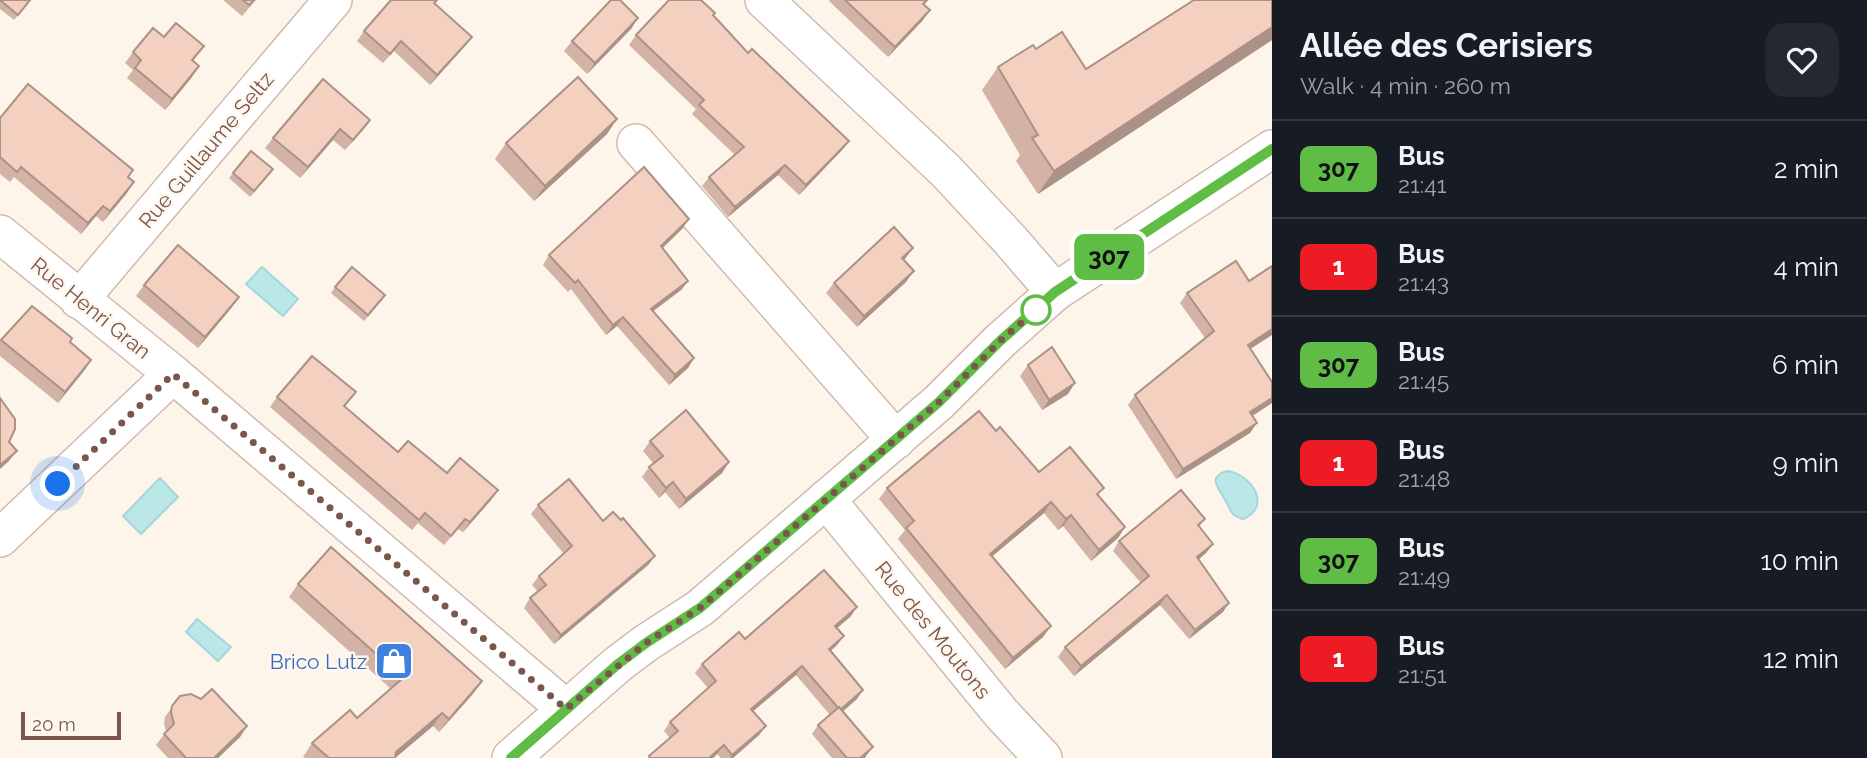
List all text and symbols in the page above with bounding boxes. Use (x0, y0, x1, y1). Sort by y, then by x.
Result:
button: heart (1765, 23, 1839, 97)
text: Allée des Cerisiers (1300, 26, 1593, 65)
street label: Rue Guillaume Seltz (133, 67, 279, 233)
text: Walk · 4 min · 260 m (1300, 72, 1511, 99)
text: Bus (1398, 141, 1445, 171)
text: 307 (1318, 154, 1359, 183)
text: 2 min (1774, 154, 1839, 184)
text: 21:41 (1398, 171, 1447, 198)
line badge: 307 (1069, 234, 1149, 280)
text: Bus (1398, 239, 1445, 269)
text: 307 (1088, 242, 1130, 271)
street label: Rue Henri Gran (26, 252, 156, 364)
text: 1 (1333, 252, 1344, 281)
text: 4 min (1773, 252, 1839, 282)
text: 21:43 (1398, 269, 1449, 296)
unlabelled marker (1021, 295, 1051, 325)
text: Bus (1398, 337, 1445, 367)
text: 307 (1318, 350, 1359, 379)
text: 6 min (1772, 350, 1839, 380)
text: 21:45 (1398, 367, 1449, 394)
text: Bus (1398, 435, 1445, 465)
text: 1 (1333, 448, 1344, 477)
text: 9 min (1772, 448, 1839, 478)
text: 21:48 (1398, 465, 1450, 492)
your location (40, 466, 75, 501)
text: Bus (1398, 533, 1445, 563)
text: 307 (1318, 546, 1359, 575)
text: 10 min (1761, 546, 1839, 576)
street label: Rue des Moutons (870, 556, 996, 704)
text: 21:49 (1398, 563, 1450, 590)
text: Bus (1398, 631, 1445, 661)
shop icon: Brico Lutz (373, 640, 415, 682)
text: 1 (1333, 644, 1344, 673)
text: 12 min (1763, 644, 1839, 674)
place label: Brico Lutz (270, 649, 367, 674)
text: 21:51 (1398, 661, 1447, 688)
scale bar (21, 709, 121, 741)
text: 20 m (32, 713, 76, 735)

